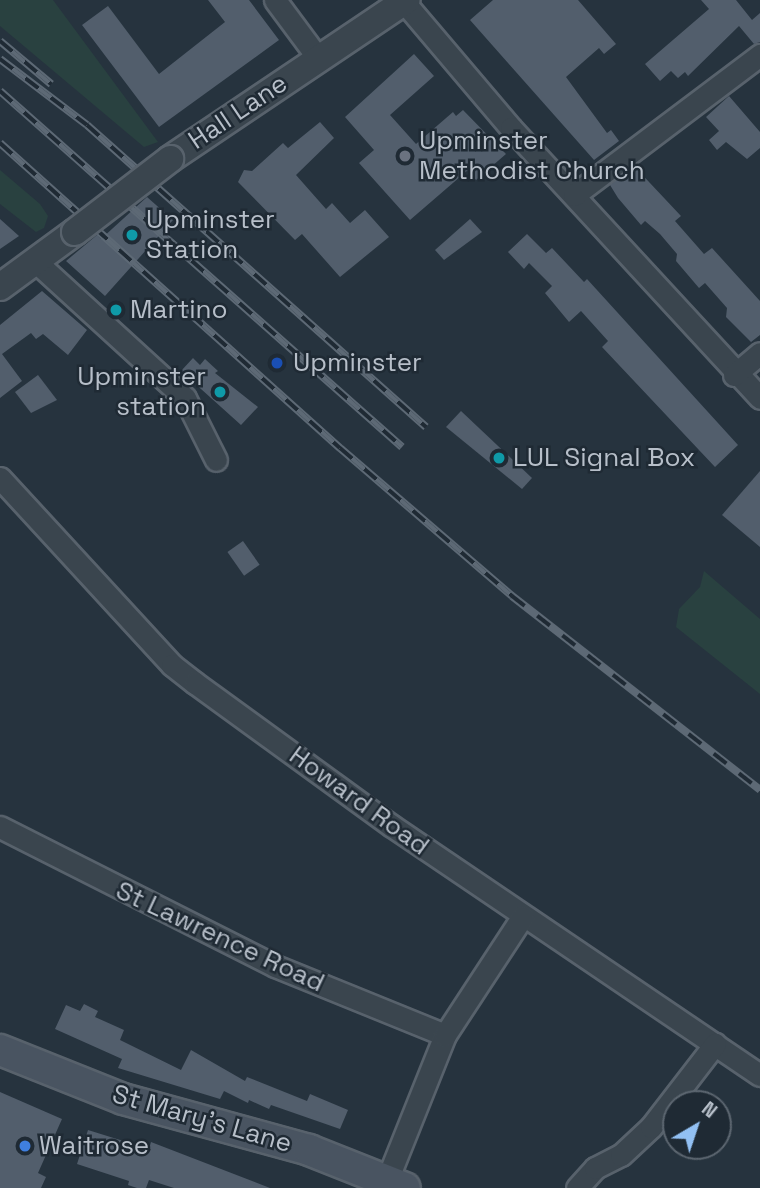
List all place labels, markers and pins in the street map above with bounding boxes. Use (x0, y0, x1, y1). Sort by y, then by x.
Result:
place label: Upminster Methodist Church (419, 125, 645, 186)
marker: Upminster Methodist Church (397, 148, 413, 164)
place label: Upminster Station (146, 204, 275, 266)
marker: Upminster Station (124, 227, 140, 243)
place label: Martino (130, 294, 228, 326)
marker: Martino (108, 302, 124, 318)
place label: Upminster (293, 347, 422, 379)
marker: Upminster (267, 353, 287, 373)
place label: Upminster station (77, 361, 206, 422)
marker: Upminster station (212, 384, 228, 400)
place label: LUL Signal Box (513, 442, 696, 474)
marker: LUL Signal Box (491, 450, 507, 466)
place label: Waitrose (39, 1130, 149, 1162)
marker: Waitrose (17, 1138, 33, 1154)

